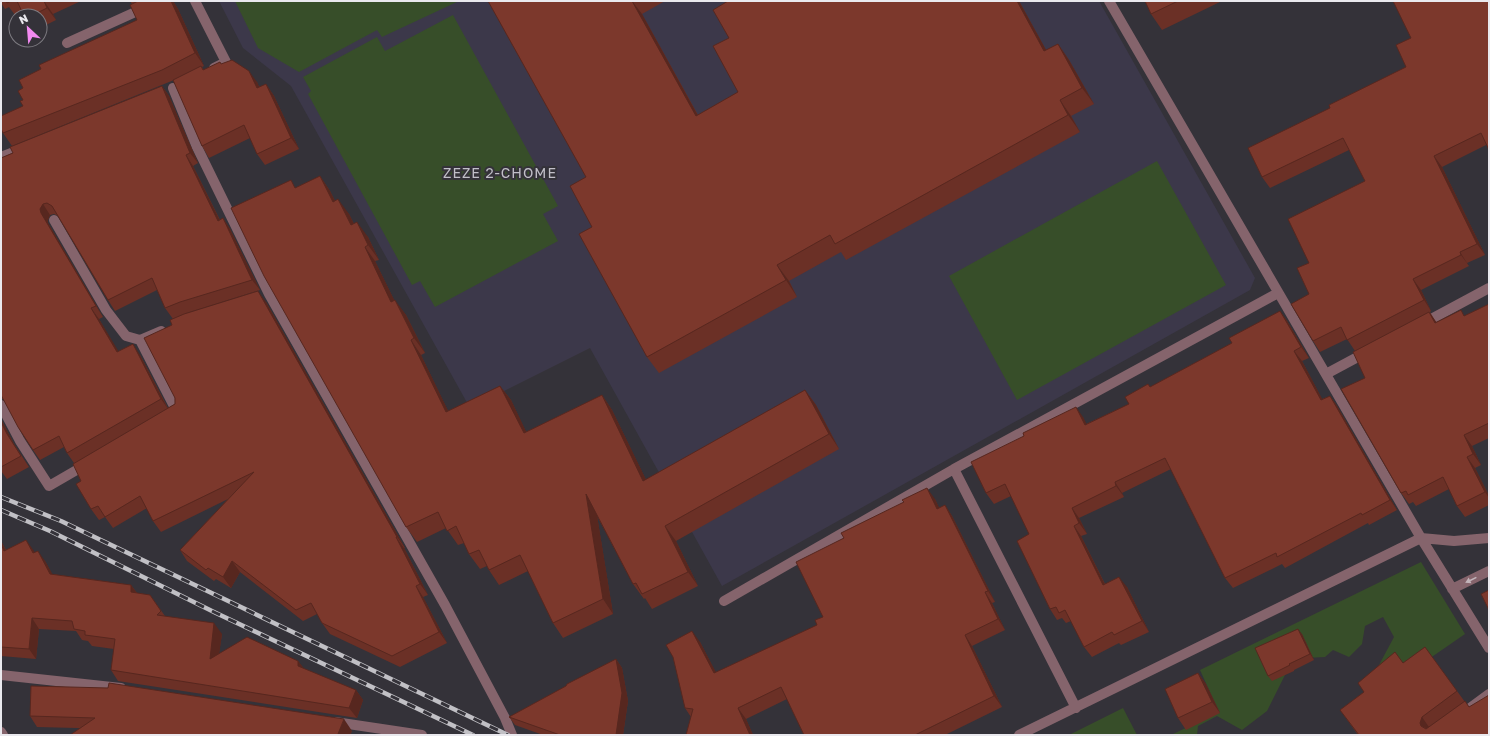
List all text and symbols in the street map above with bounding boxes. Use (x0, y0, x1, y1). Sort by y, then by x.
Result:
north arrow (8, 8, 48, 48)
text: N (17, 11, 30, 26)
district label: ZEZE 2-CHOME (443, 164, 557, 181)
one-way arrow (1465, 577, 1476, 583)

